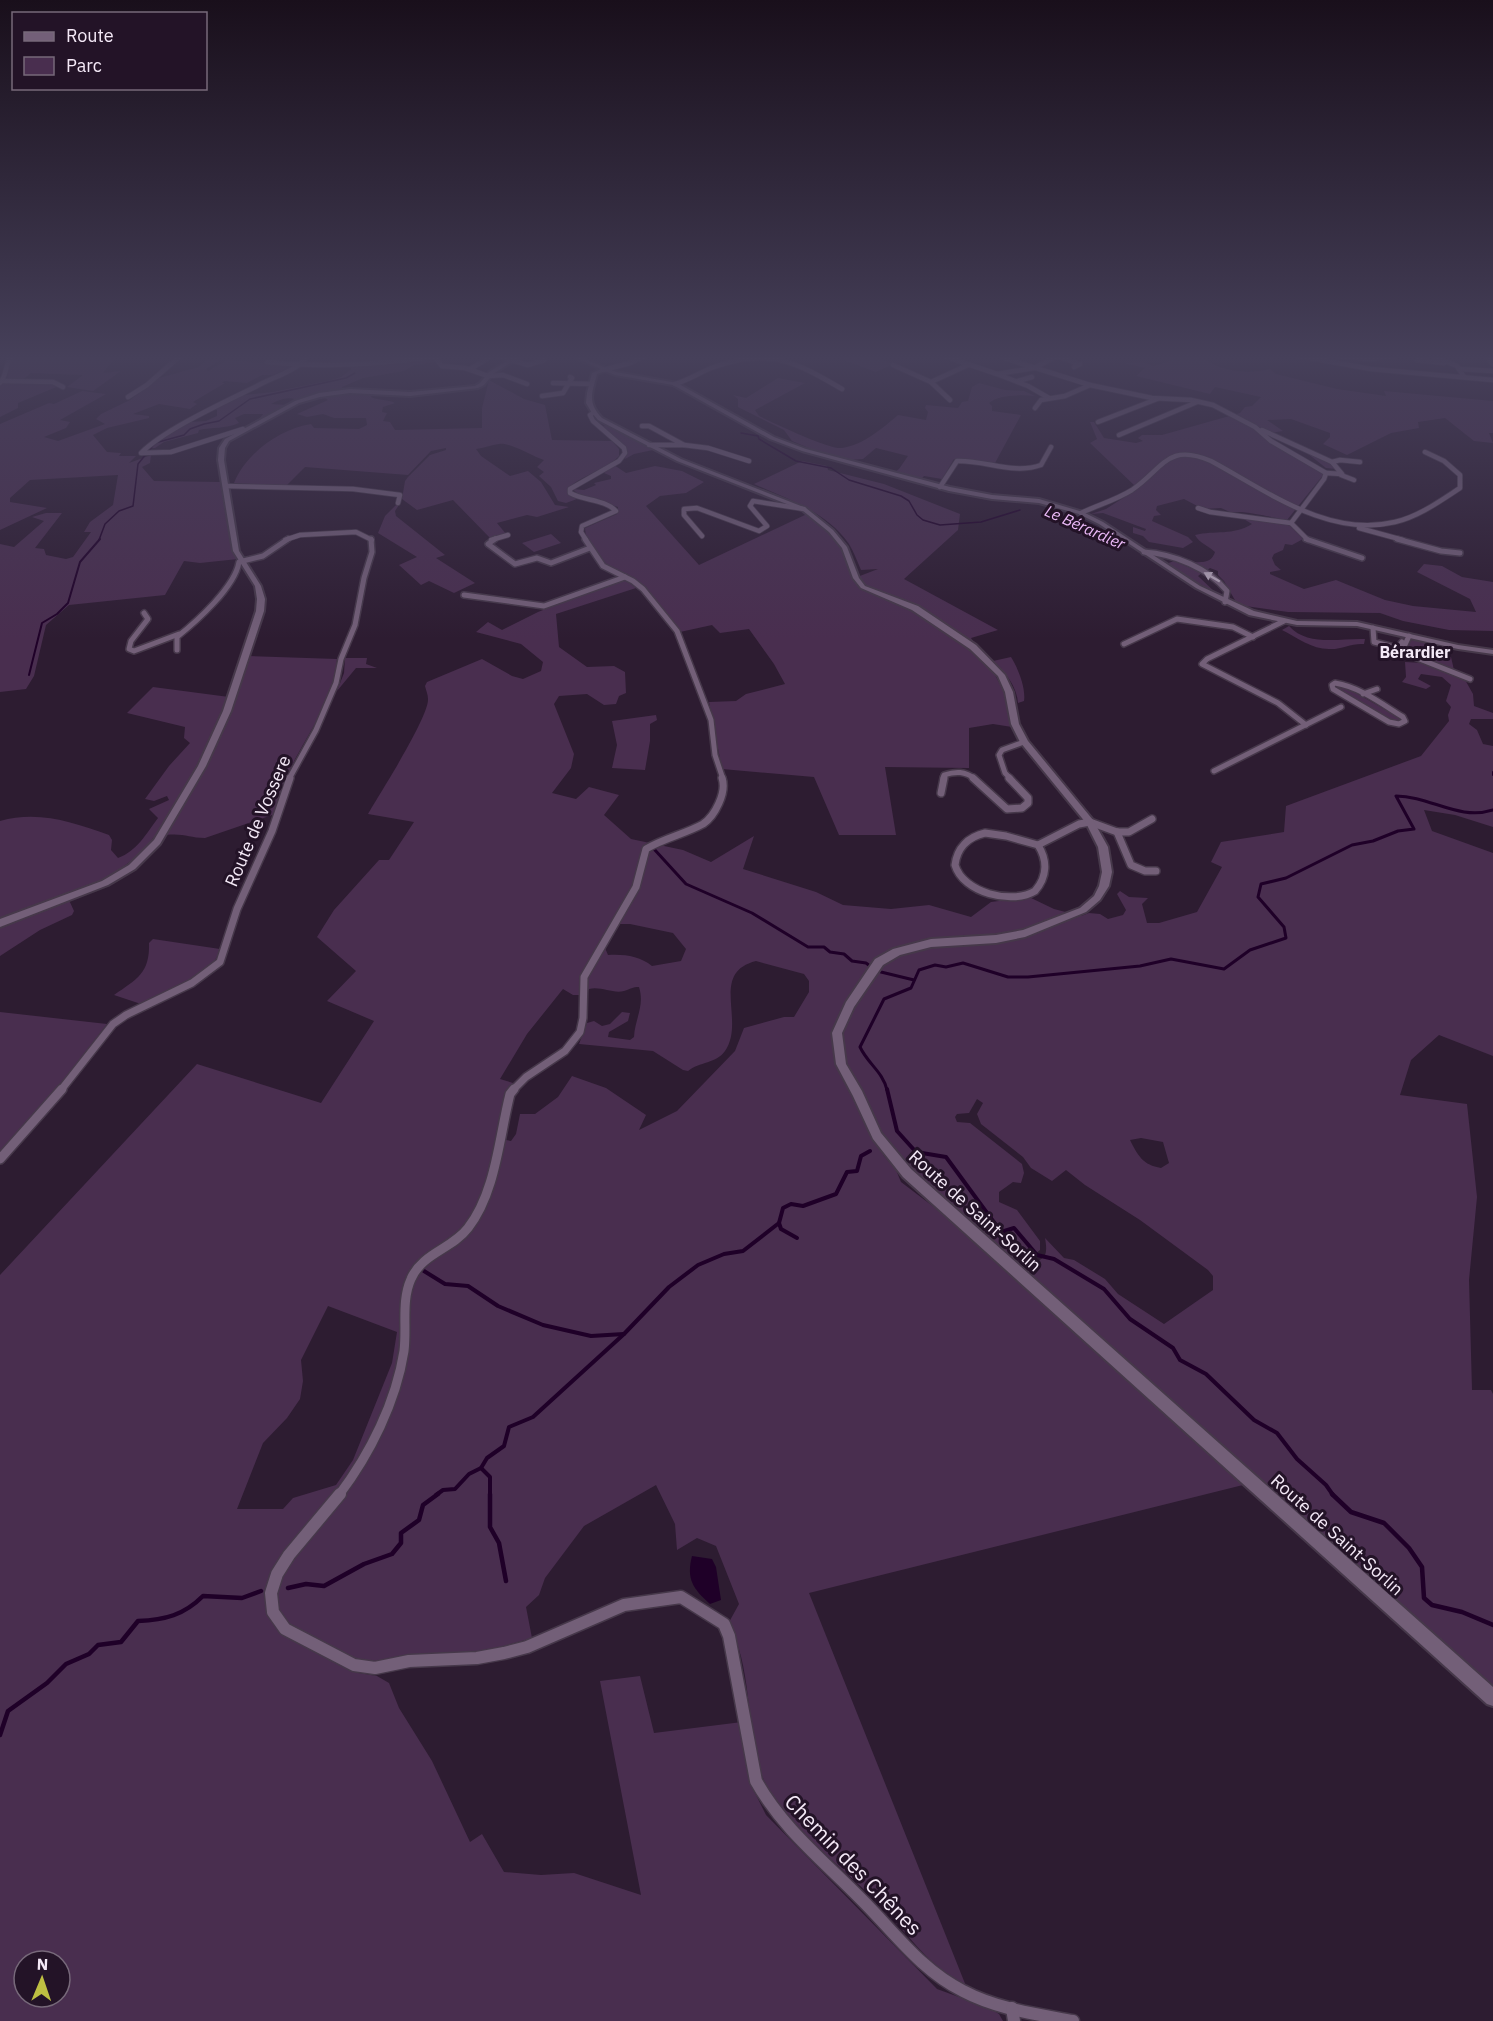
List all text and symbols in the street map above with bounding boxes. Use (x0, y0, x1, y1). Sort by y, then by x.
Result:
legend (12, 12, 207, 90)
text: Route (66, 24, 114, 47)
text: Parc (66, 54, 102, 77)
water label: Le Bérardier (1042, 500, 1129, 554)
one-way arrow (1204, 571, 1220, 582)
district label: Bérardier (1379, 642, 1451, 662)
street label: Route de Vossere (219, 751, 296, 890)
street label: Route de Saint-Sorlin (904, 1145, 1047, 1276)
street label: Route de Saint-Sorlin (1266, 1469, 1409, 1600)
street label: Chemin des Chênes (779, 1788, 928, 1941)
north arrow (12, 1949, 72, 2009)
text: N (36, 1954, 49, 1974)

